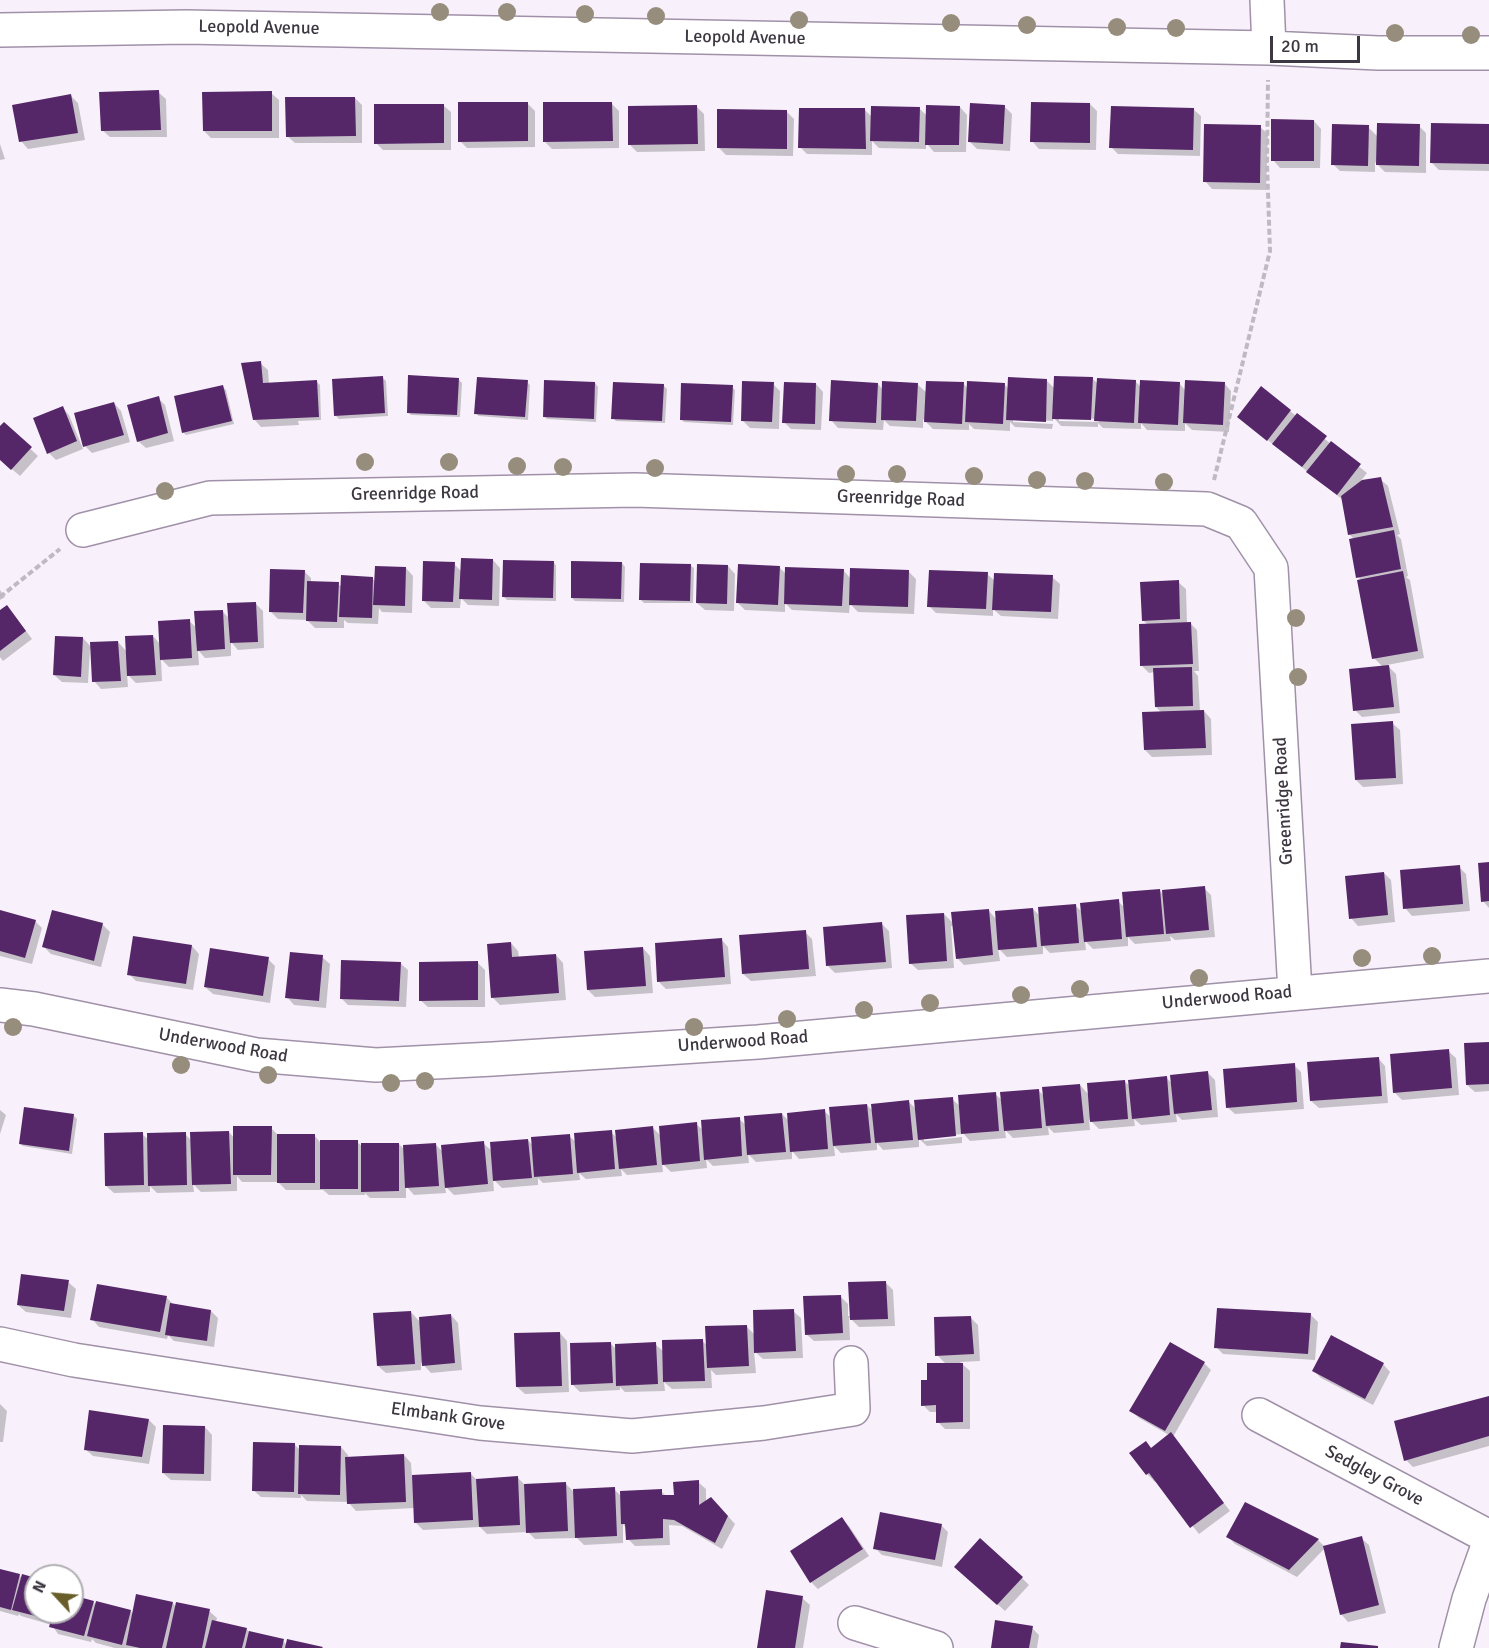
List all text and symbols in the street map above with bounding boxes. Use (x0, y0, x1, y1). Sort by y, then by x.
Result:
street label: Leopold Avenue (198, 16, 320, 40)
scale bar (1273, 24, 1363, 62)
street label: Leopold Avenue (684, 26, 806, 50)
text: 20 m (1281, 35, 1319, 57)
street label: Greenridge Road (351, 482, 479, 506)
street label: Greenridge Road (837, 486, 965, 512)
street label: Greenridge Road (1270, 737, 1298, 865)
street label: Underwood Road (1161, 982, 1293, 1014)
street label: Underwood Road (157, 1024, 289, 1068)
street label: Underwood Road (677, 1027, 809, 1057)
street label: Elmbank Grove (389, 1398, 507, 1436)
street label: Sedgley Grove (1321, 1441, 1427, 1511)
north arrow (24, 1564, 84, 1624)
text: N (28, 1578, 51, 1596)

